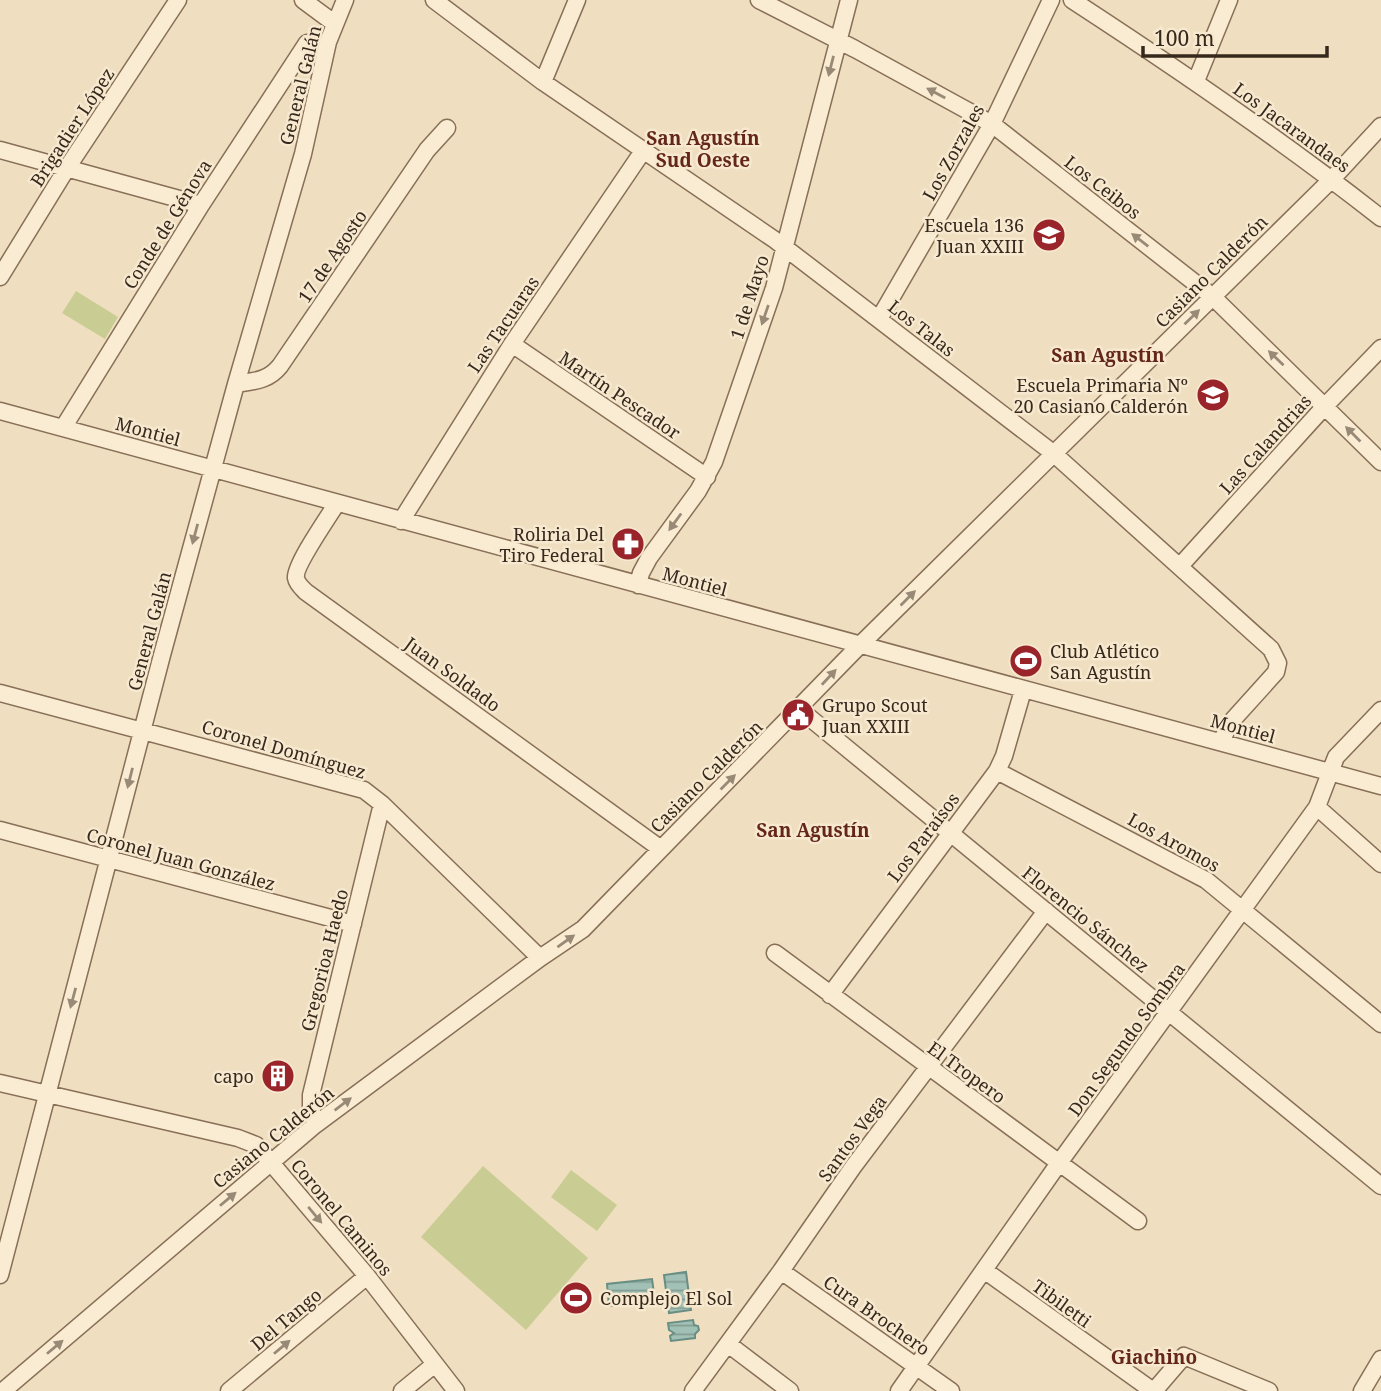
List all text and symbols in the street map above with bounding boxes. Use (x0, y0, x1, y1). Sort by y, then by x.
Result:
scale bar (1143, 14, 1327, 58)
street label: General Galán (274, 22, 327, 147)
text: 100 m (1154, 24, 1215, 52)
one-way arrow (825, 55, 836, 77)
street label: Brigadier López (25, 63, 119, 191)
street label: Los Jacarandaes (1229, 77, 1355, 177)
one-way arrow (926, 87, 946, 98)
street label: Los Zorzales (917, 100, 989, 204)
district label: San Agustín Sud Oeste (646, 125, 760, 173)
street label: Los Ceibos (1060, 150, 1146, 224)
street label: Conde de Génova (117, 155, 217, 293)
street label: 17 de Agosto (292, 205, 372, 307)
street label: Casiano Calderón (1150, 209, 1273, 332)
place label: Escuela 136 Juan XXIII (924, 213, 1024, 258)
school or university icon: Escuela 136 Juan XXIII (1030, 216, 1068, 254)
one-way arrow (1131, 233, 1149, 247)
street label: 1 de Mayo (724, 252, 774, 342)
street label: Las Tacuaras (462, 271, 544, 377)
street label: Los Talas (884, 294, 960, 362)
one-way arrow (759, 304, 770, 325)
one-way arrow (1183, 310, 1200, 326)
district label: San Agustín (1051, 342, 1165, 368)
street label: Martín Pescador (555, 346, 686, 445)
one-way arrow (1268, 351, 1285, 367)
place label: Escuela Primaria Nº 20 Casiano Calderón (1013, 373, 1188, 418)
school or university icon: Escuela Primaria Nº 20 Casiano Calderón (1194, 376, 1232, 414)
street label: Las Calandrias (1214, 389, 1316, 499)
street label: Montiel (113, 411, 183, 451)
one-way arrow (1345, 427, 1362, 443)
one-way arrow (669, 513, 683, 531)
place label: Roliria Del Tiro Federal (500, 522, 604, 567)
one-way arrow (190, 524, 200, 545)
pharmacy icon: Roliria Del Tiro Federal (609, 525, 647, 563)
street label: Montiel (660, 561, 730, 601)
street label: General Galán (122, 568, 177, 693)
one-way arrow (899, 590, 916, 606)
street label: Juan Soldado (400, 631, 506, 717)
place label: Club Atlético San Agustín (1050, 639, 1159, 684)
sports icon: Club Atlético San Agustín (1007, 642, 1045, 680)
one-way arrow (821, 669, 837, 686)
place label: Grupo Scout Juan XXIII (821, 693, 928, 738)
public building icon: Grupo Scout Juan XXIII (779, 696, 817, 734)
street label: Montiel (1208, 708, 1278, 748)
street label: Coronel Domínguez (199, 714, 369, 784)
street label: Casiano Calderón (645, 714, 768, 837)
one-way arrow (124, 767, 135, 789)
one-way arrow (719, 773, 736, 790)
street label: Los Paraísos (882, 787, 964, 887)
street label: Los Aromos (1124, 807, 1224, 877)
district label: San Agustín (756, 817, 870, 843)
street label: Coronel Juan González (84, 822, 278, 896)
street label: Florencio Sánchez (1018, 860, 1154, 978)
street label: Gregorioa Haedo (295, 886, 353, 1034)
one-way arrow (557, 934, 575, 948)
street label: Don Segundo Sombra (1062, 957, 1190, 1121)
one-way arrow (67, 987, 78, 1009)
street label: El Tropero (923, 1036, 1011, 1108)
building icon: capo (259, 1057, 297, 1095)
place label: capo (214, 1064, 254, 1088)
street label: Casiano Calderón (207, 1080, 339, 1193)
street label: Santos Vega (812, 1090, 892, 1186)
one-way arrow (334, 1097, 352, 1111)
street label: Coronel Caminos (286, 1153, 398, 1281)
one-way arrow (219, 1192, 236, 1207)
one-way arrow (307, 1206, 322, 1223)
street label: Cura Brochero (819, 1269, 935, 1361)
street label: Tibiletti (1028, 1274, 1096, 1333)
sports icon: Complejo El Sol (557, 1279, 595, 1317)
street label: Del Tango (246, 1282, 326, 1356)
place label: Complejo El Sol (600, 1286, 733, 1310)
one-way arrow (46, 1340, 63, 1355)
one-way arrow (273, 1340, 290, 1355)
district label: Giachino (1111, 1344, 1197, 1370)

